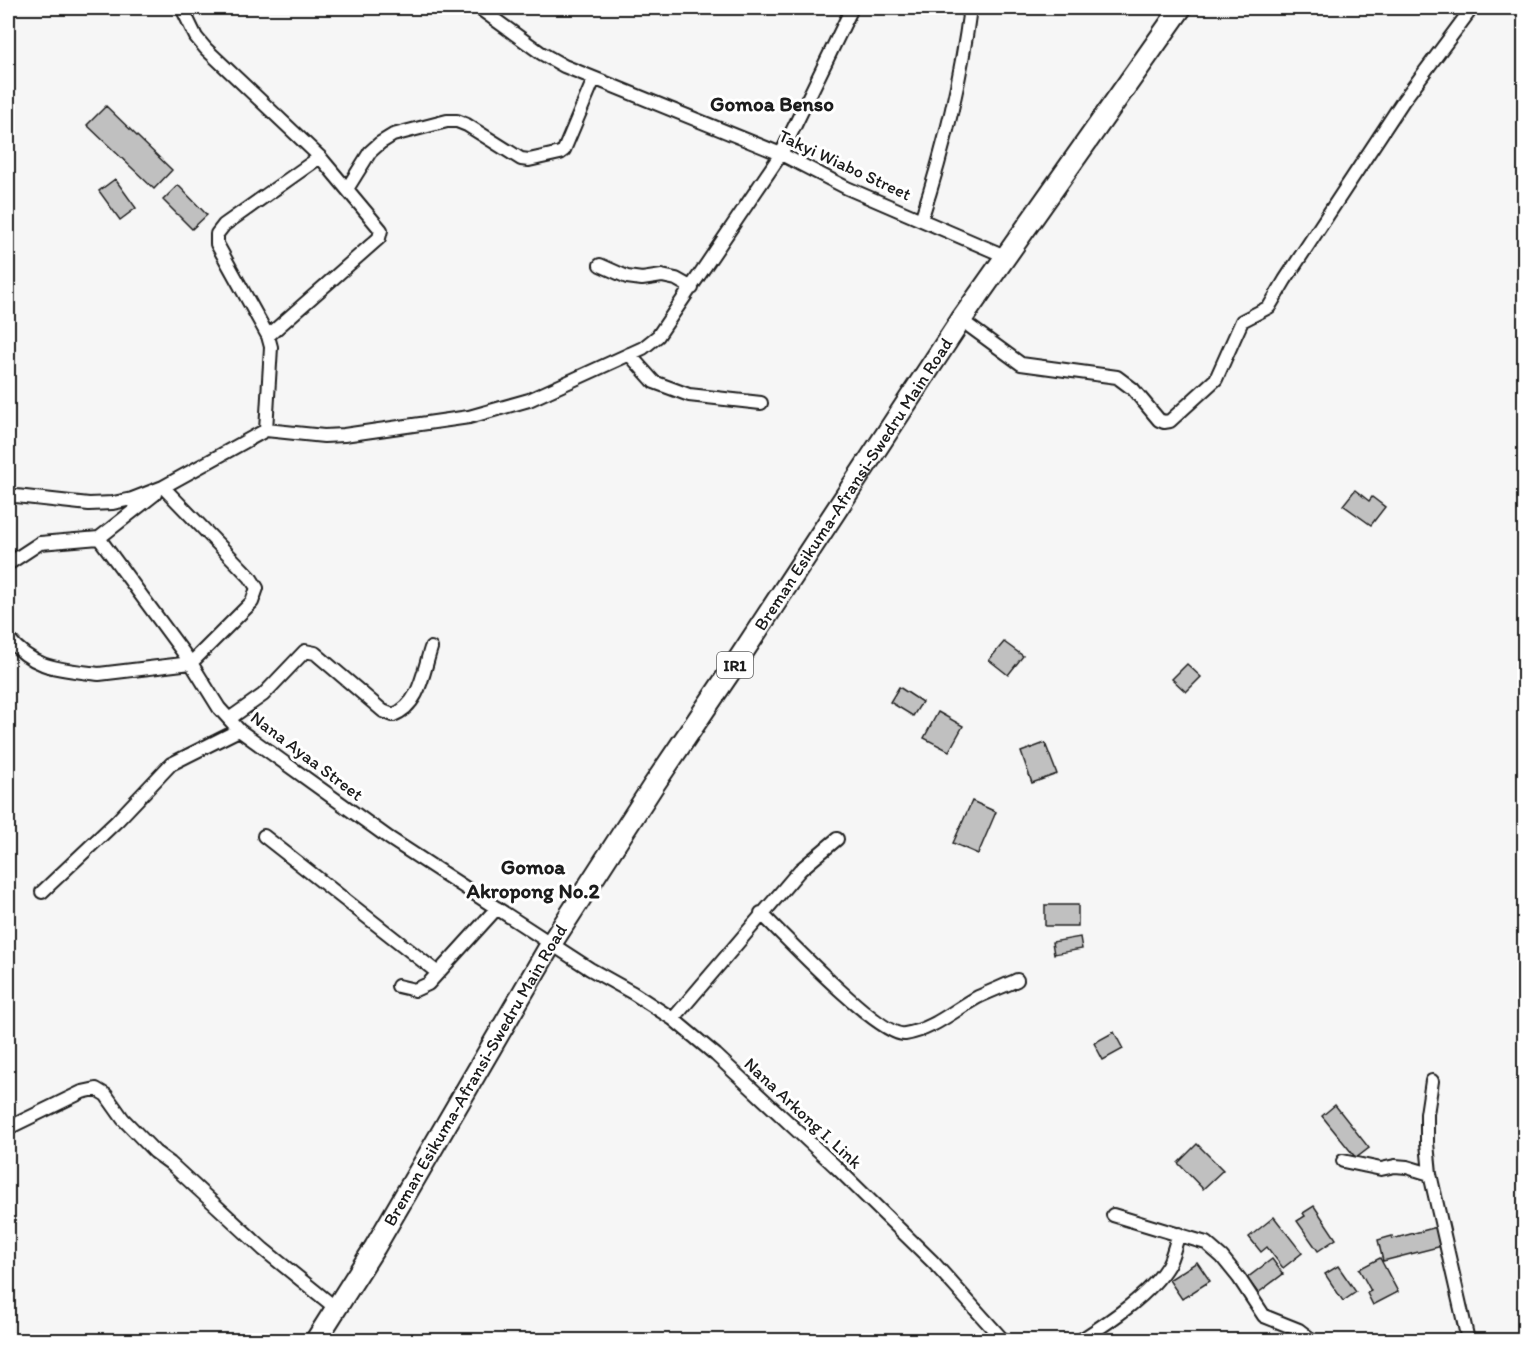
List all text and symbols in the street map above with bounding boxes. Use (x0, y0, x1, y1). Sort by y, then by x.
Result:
district label: Gomoa Benso (710, 91, 834, 116)
street label: Takyi Wiabo Street (775, 125, 915, 205)
street label: Breman Esikuma-Afransi-Swedru Main Road (749, 333, 958, 635)
road number: IR1 (717, 652, 753, 678)
street label: Nana Ayaa Street (246, 706, 368, 806)
district label: Gomoa Akropong No.2 (465, 854, 600, 904)
street label: Breman Esikuma-Afransi-Swedru Main Road (379, 920, 572, 1230)
street label: Nana Arkong I. Link (740, 1053, 866, 1173)

